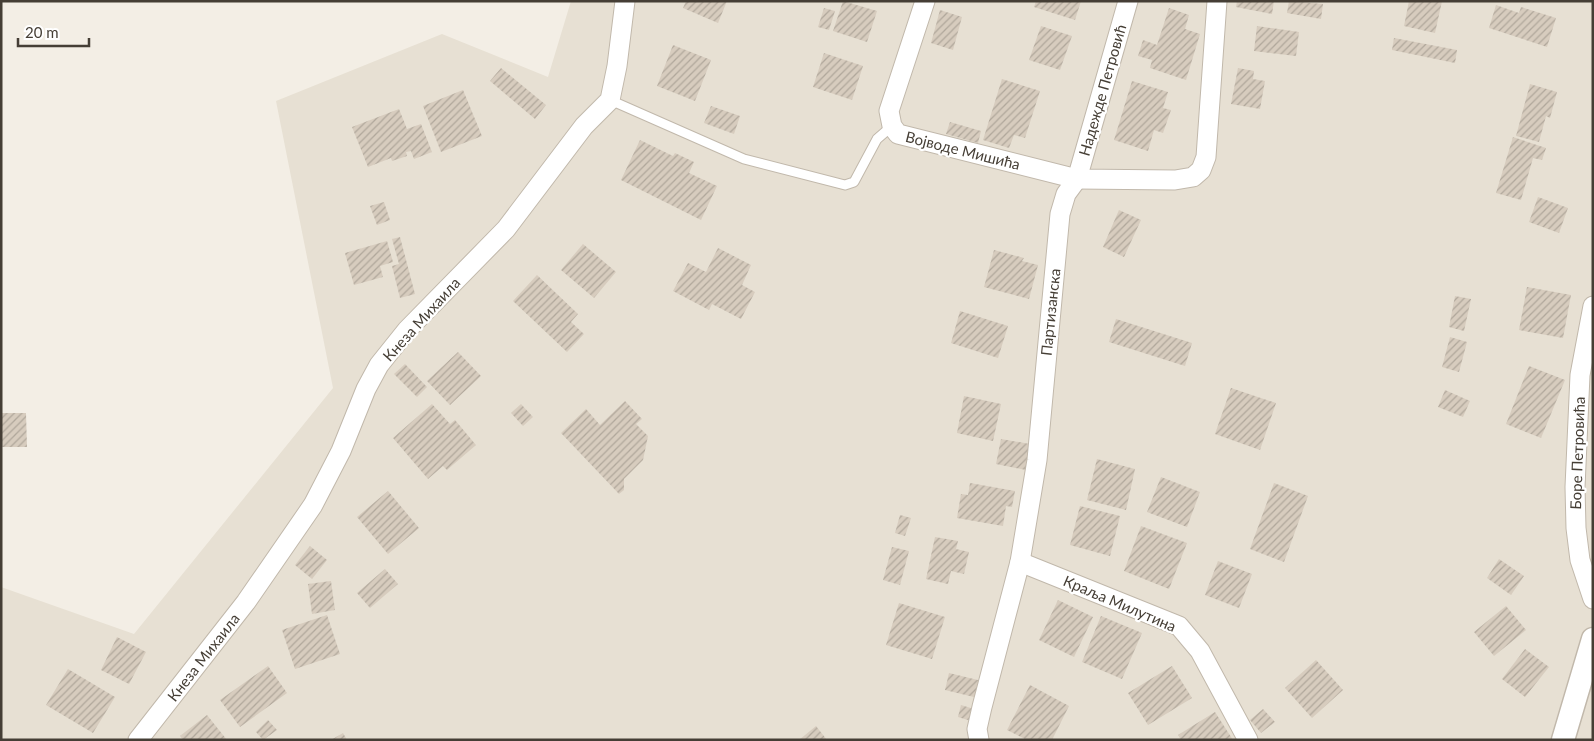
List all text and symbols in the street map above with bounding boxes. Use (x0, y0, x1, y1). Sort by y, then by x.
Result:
scale bar (18, 15, 89, 47)
street label: Надежде Петровић (1075, 22, 1129, 158)
text: 20 m (25, 23, 59, 41)
street label: Војводе Мишића (904, 127, 1022, 173)
street label: Партизанска (1036, 267, 1064, 357)
street label: Кнеза Михаила (379, 273, 463, 365)
street label: Боре Петровића (1566, 396, 1588, 510)
street label: Краља Милутина (1061, 571, 1179, 635)
street label: Кнеза Михаила (163, 609, 243, 705)

